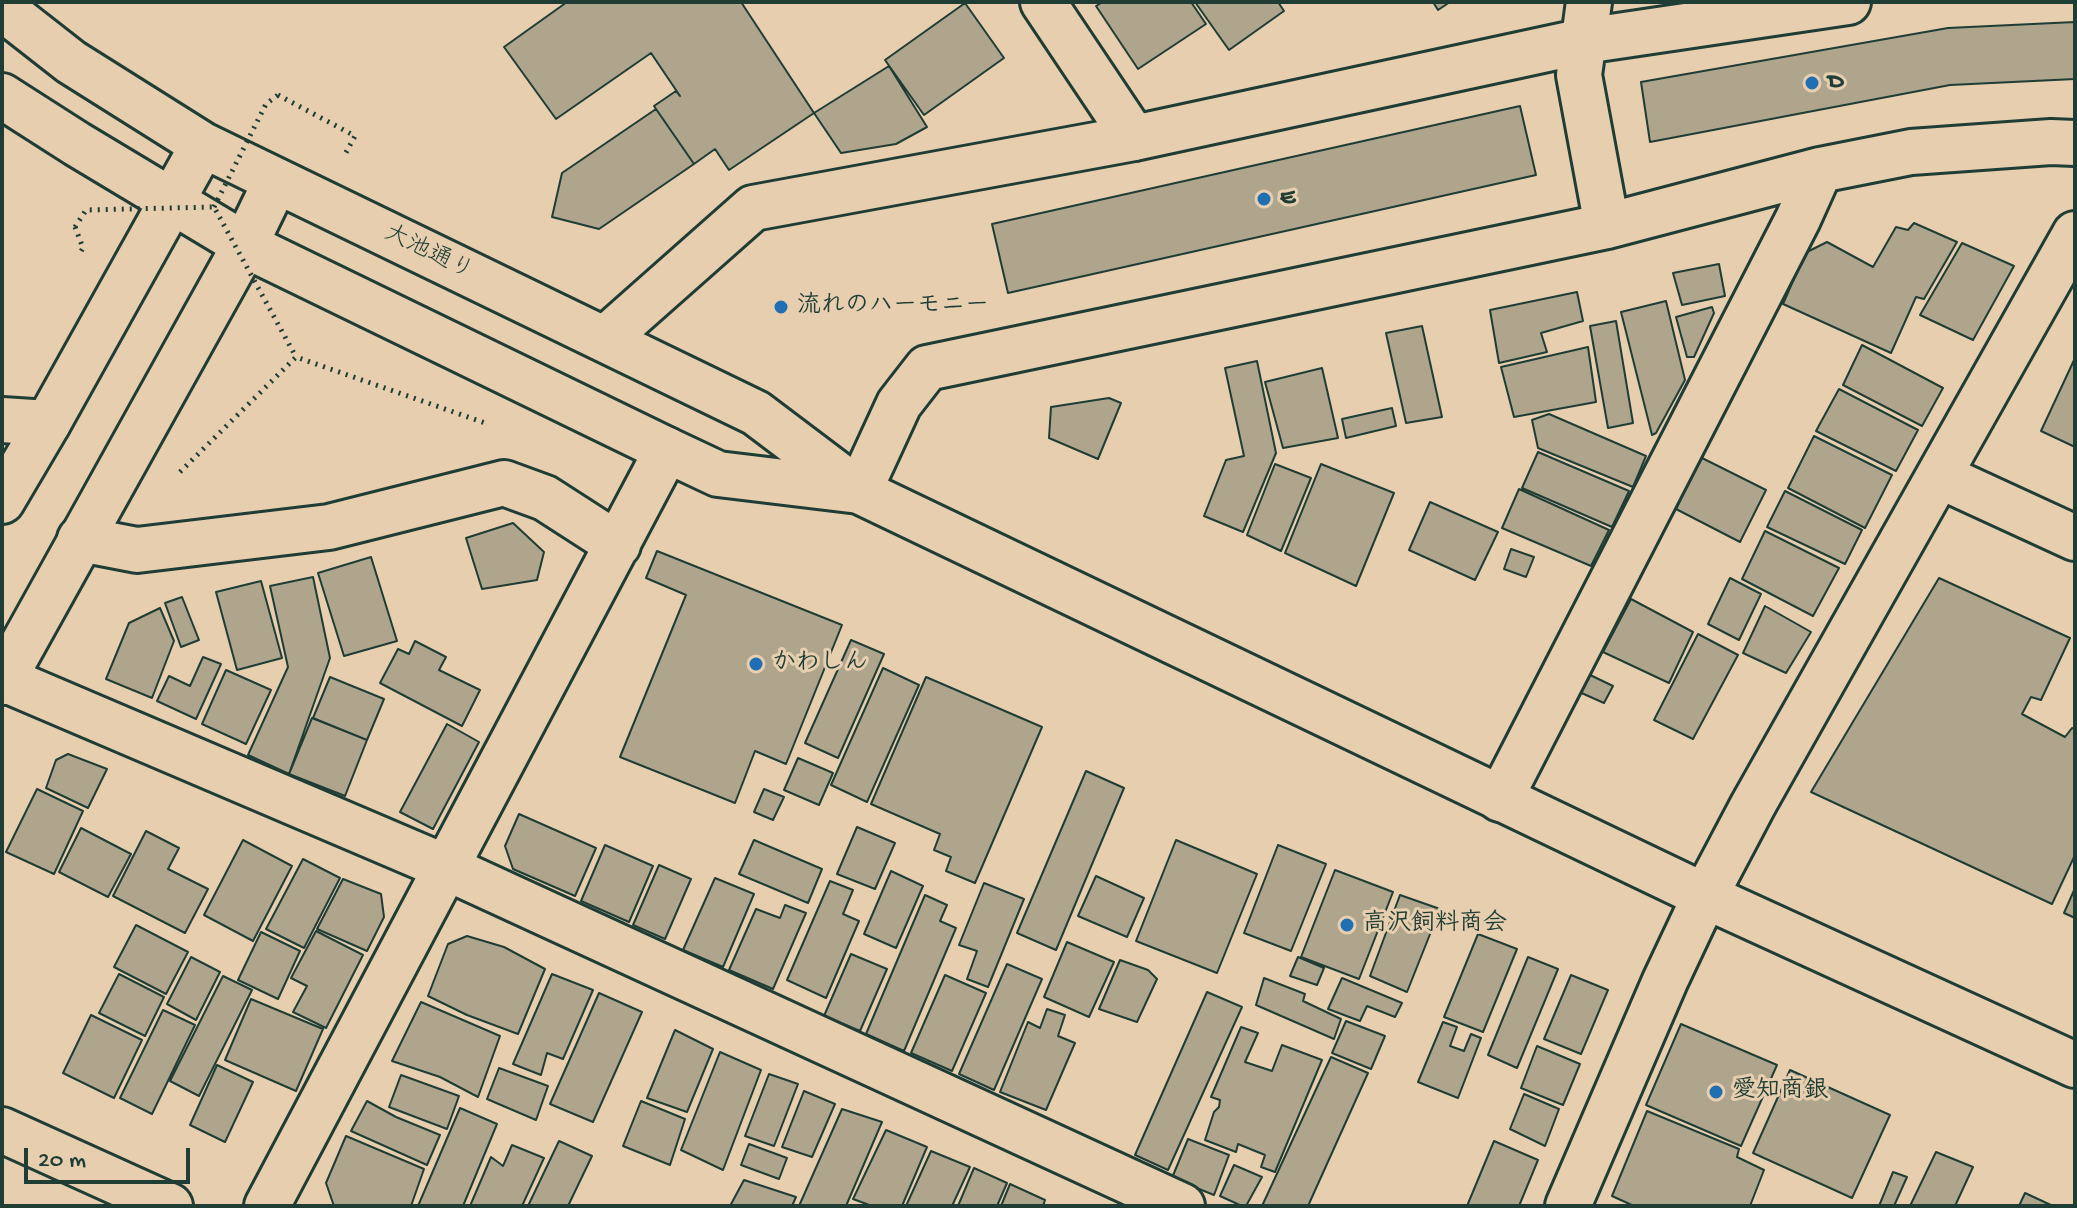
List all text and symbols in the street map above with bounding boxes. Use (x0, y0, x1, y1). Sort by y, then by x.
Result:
place label: D (1828, 69, 1844, 97)
marker: D (1803, 74, 1821, 92)
place label: E (1280, 185, 1295, 213)
marker: E (1255, 190, 1273, 208)
street label: 大池通り (379, 220, 477, 288)
place label: 流れのハーモニー (797, 293, 989, 321)
marker: 流れのハーモニー (772, 298, 790, 316)
place label: かわしん (772, 650, 868, 678)
marker: かわしん (747, 655, 765, 673)
place label: 高沢飼料商会 (1363, 911, 1507, 939)
marker: 高沢飼料商会 (1338, 916, 1356, 934)
place label: 愛知商銀 (1732, 1078, 1828, 1106)
marker: 愛知商銀 (1707, 1083, 1725, 1101)
scale bar (28, 1132, 194, 1182)
text: 20 m (38, 1147, 86, 1176)

